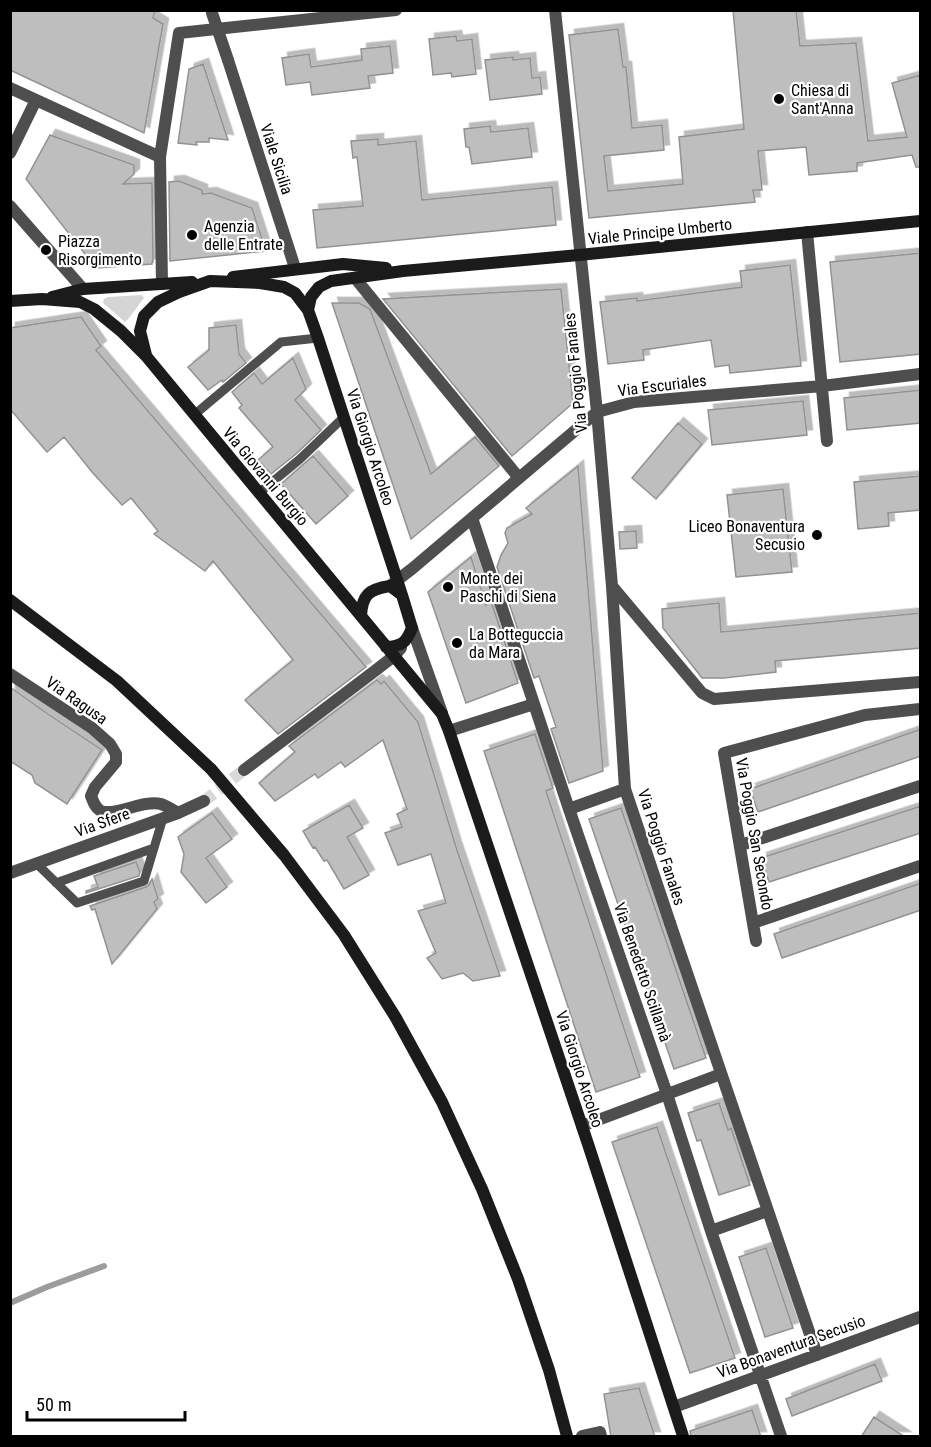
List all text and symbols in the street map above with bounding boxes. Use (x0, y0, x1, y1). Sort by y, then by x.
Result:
place label: Chiesa di Sant'Anna (791, 81, 854, 118)
marker: Chiesa di Sant'Anna (772, 92, 786, 106)
street label: Viale Sicilia (256, 121, 297, 197)
street label: Viale Principe Umberto (587, 214, 733, 249)
place label: Agenzia delle Entrate (204, 217, 283, 254)
marker: Agenzia delle Entrate (185, 228, 199, 242)
place label: Piazza Risorgimento (58, 232, 142, 269)
marker: Piazza Risorgimento (39, 243, 53, 257)
street label: Via Poggio Fanales (560, 312, 591, 434)
street label: Via Escuriales (617, 371, 707, 400)
street label: Via Giorgio Arcoleo (343, 386, 398, 508)
street label: Via Giovanni Burgio (219, 423, 312, 530)
place label: Liceo Bonaventura Secusio (688, 517, 805, 554)
marker: Liceo Bonaventura Secusio (810, 528, 824, 542)
place label: Monte dei Paschi di Siena (460, 569, 556, 606)
marker: Monte dei Paschi di Siena (441, 580, 455, 594)
place label: La Botteguccia da Mara (469, 625, 563, 662)
marker: La Botteguccia da Mara (450, 636, 464, 650)
street label: Via Ragusa (42, 672, 111, 728)
street label: Via Poggio San Secondo (732, 756, 777, 912)
street label: Via Poggio Fanales (634, 787, 689, 908)
street label: Via Sfere (72, 804, 132, 841)
street label: Via Benedetto Scillamà (610, 900, 675, 1044)
street label: Via Giorgio Arcoleo (552, 1008, 607, 1130)
street label: Via Bonaventura Secusio (714, 1311, 868, 1382)
scale bar (27, 1384, 184, 1422)
text: 50 m (36, 1394, 71, 1415)

